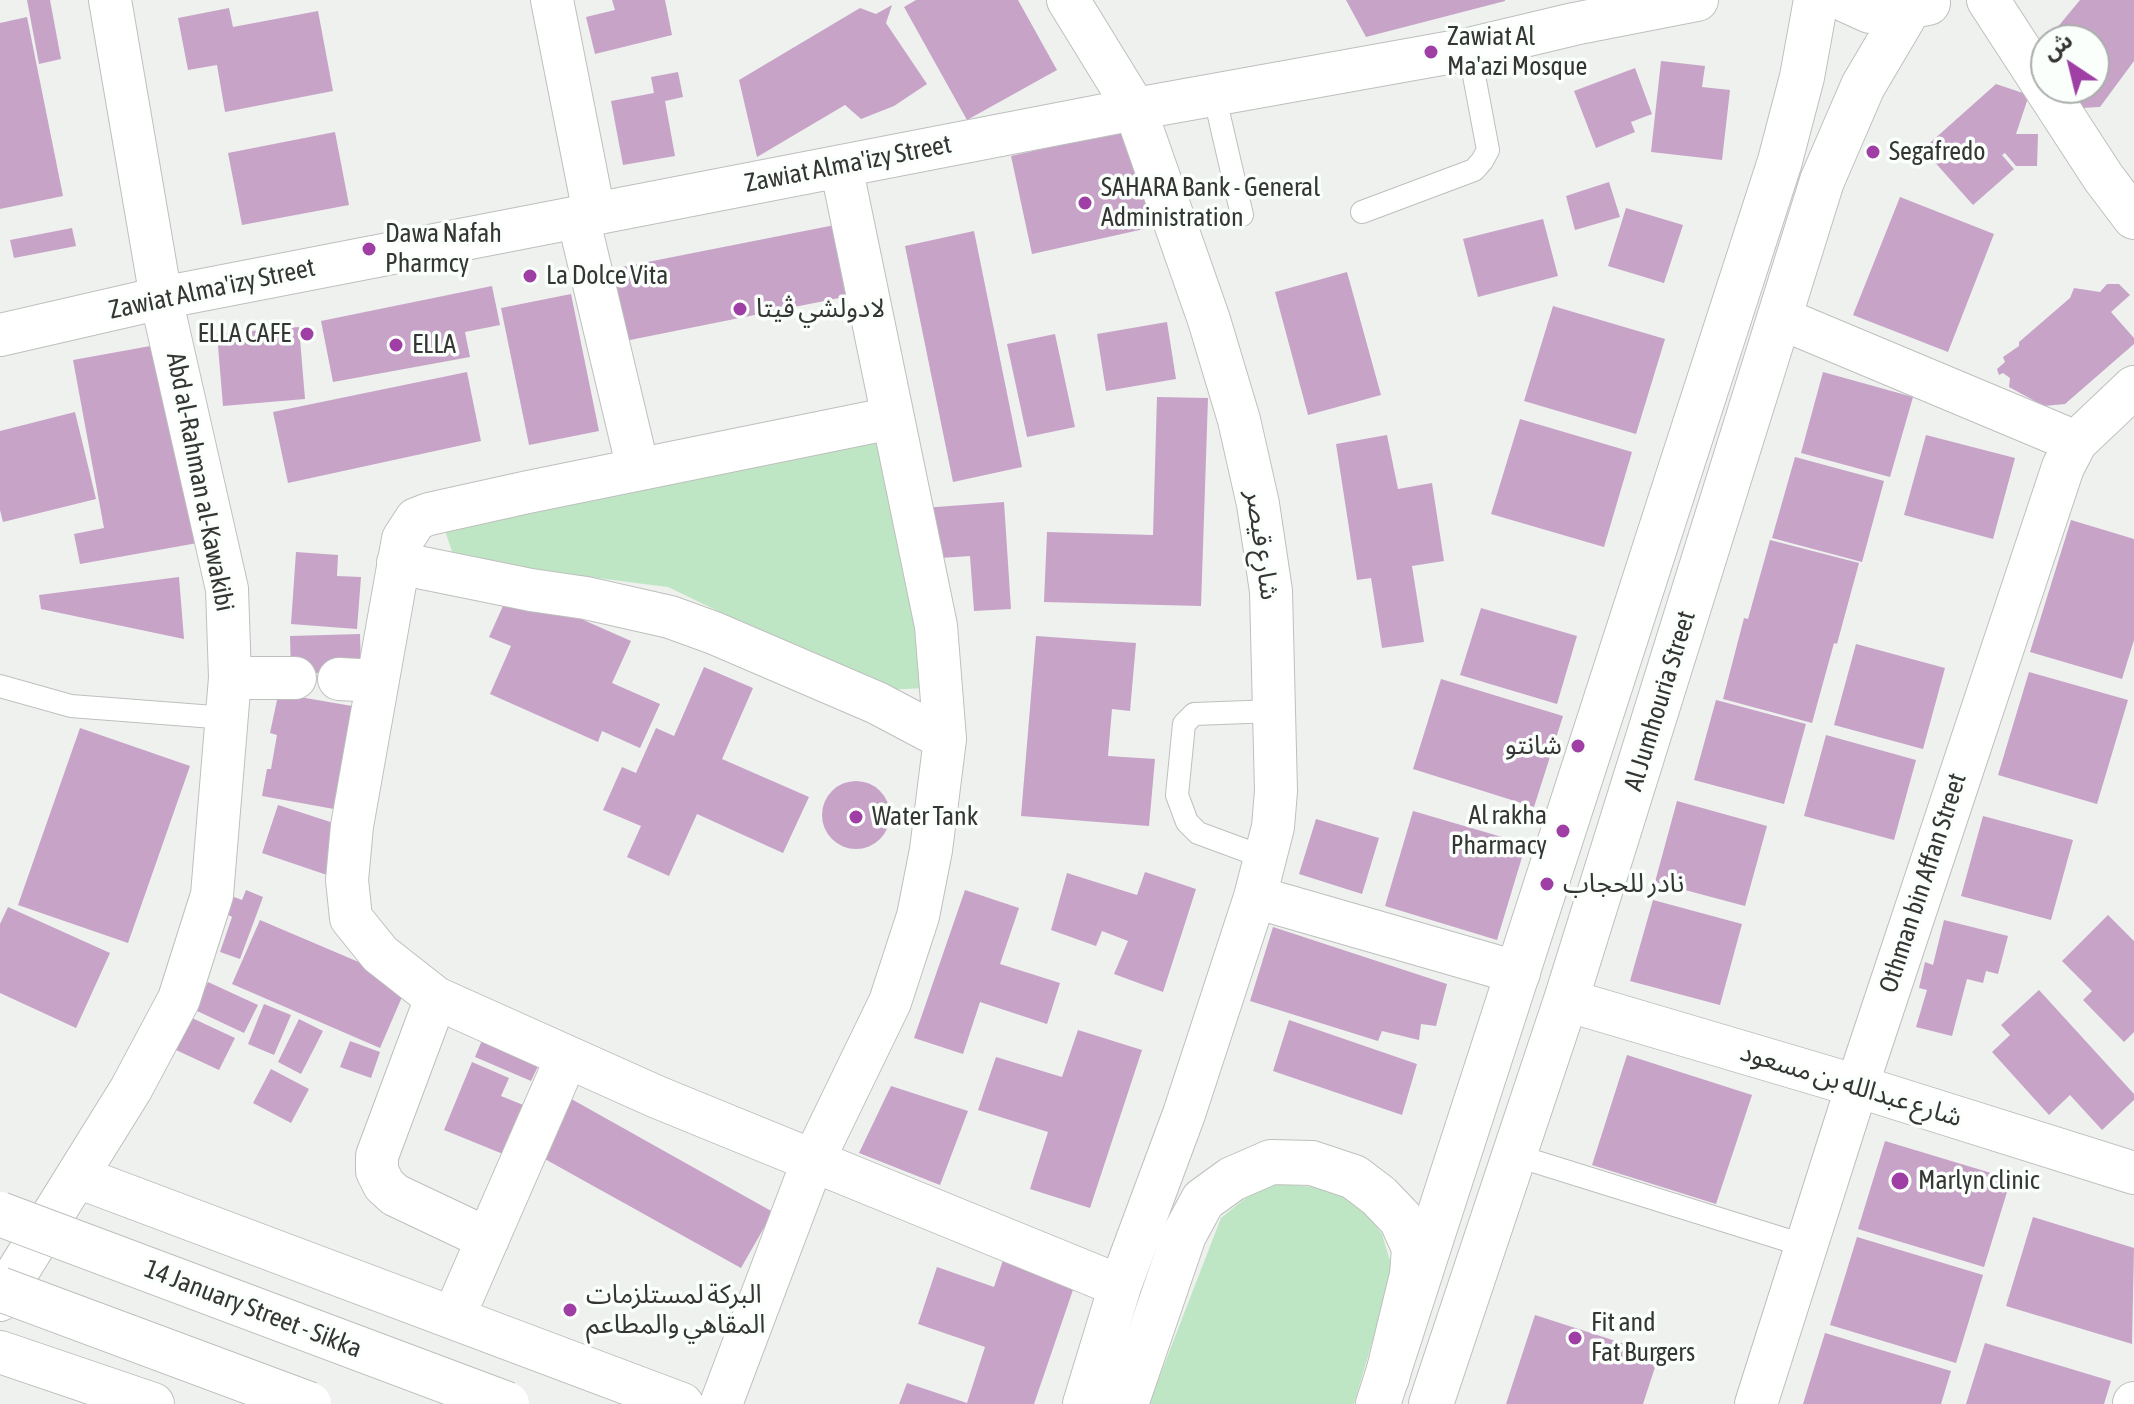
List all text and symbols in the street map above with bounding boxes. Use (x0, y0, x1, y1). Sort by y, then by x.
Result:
place label: Zawiat Al Ma'azi Mosque (1447, 21, 1587, 82)
north arrow (2030, 24, 2110, 104)
text: ش (2038, 27, 2077, 65)
marker: Zawiat Al Ma'azi Mosque (1422, 43, 1440, 61)
street label: Zawiat Alma'izy Street (742, 129, 954, 199)
place label: Segafredo (1889, 136, 1986, 168)
marker: Segafredo (1864, 143, 1882, 161)
place label: SAHARA Bank - General Administration (1101, 172, 1320, 234)
marker: SAHARA Bank - General Administration (1076, 194, 1094, 212)
place label: Dawa Nafah Pharmcy (385, 218, 502, 280)
marker: Dawa Nafah Pharmcy (360, 240, 378, 258)
street label: Zawiat Alma'izy Street (106, 252, 318, 326)
place label: La Dolce Vita (546, 260, 668, 292)
marker: La Dolce Vita (521, 267, 539, 285)
place label: لادولشي ڤيتا (756, 293, 885, 325)
marker: لادولشي ڤيتا (731, 300, 749, 318)
place label: ELLA CAFE (198, 318, 291, 350)
marker: ELLA CAFE (298, 325, 316, 343)
place label: ELLA (412, 329, 456, 361)
marker: ELLA (387, 336, 405, 354)
street label: Abd al-Rahman al-Kawakibi (160, 350, 240, 614)
street label: شارع قيصر (1239, 488, 1285, 602)
street label: Al Jumhouria Street (1618, 607, 1702, 795)
place label: شانتو (1505, 730, 1562, 762)
marker: شانتو (1569, 737, 1587, 755)
street label: Othman bin Affan Street (1873, 769, 1973, 997)
place label: Al rakha Pharmacy (1451, 800, 1547, 862)
place label: Water Tank (872, 801, 978, 833)
marker: Water Tank (847, 808, 865, 826)
marker: Al rakha Pharmacy (1554, 822, 1572, 840)
place label: نادر للحجاب (1563, 868, 1684, 900)
marker: نادر للحجاب (1538, 875, 1556, 893)
street label: شارع عبدالله بن مسعود (1736, 1036, 1966, 1134)
place label: Marlyn clinic (1918, 1165, 2039, 1197)
marker: Marlyn clinic (1889, 1170, 1911, 1192)
street label: 14 January Street - Sikka (140, 1253, 366, 1365)
place label: البركة لمستلزمات المقاهي والمطاعم (586, 1279, 765, 1340)
marker: البركة لمستلزمات المقاهي والمطاعم (561, 1301, 579, 1319)
place label: Fit and Fat Burgers (1591, 1307, 1695, 1368)
marker: Fit and Fat Burgers (1566, 1329, 1584, 1347)

